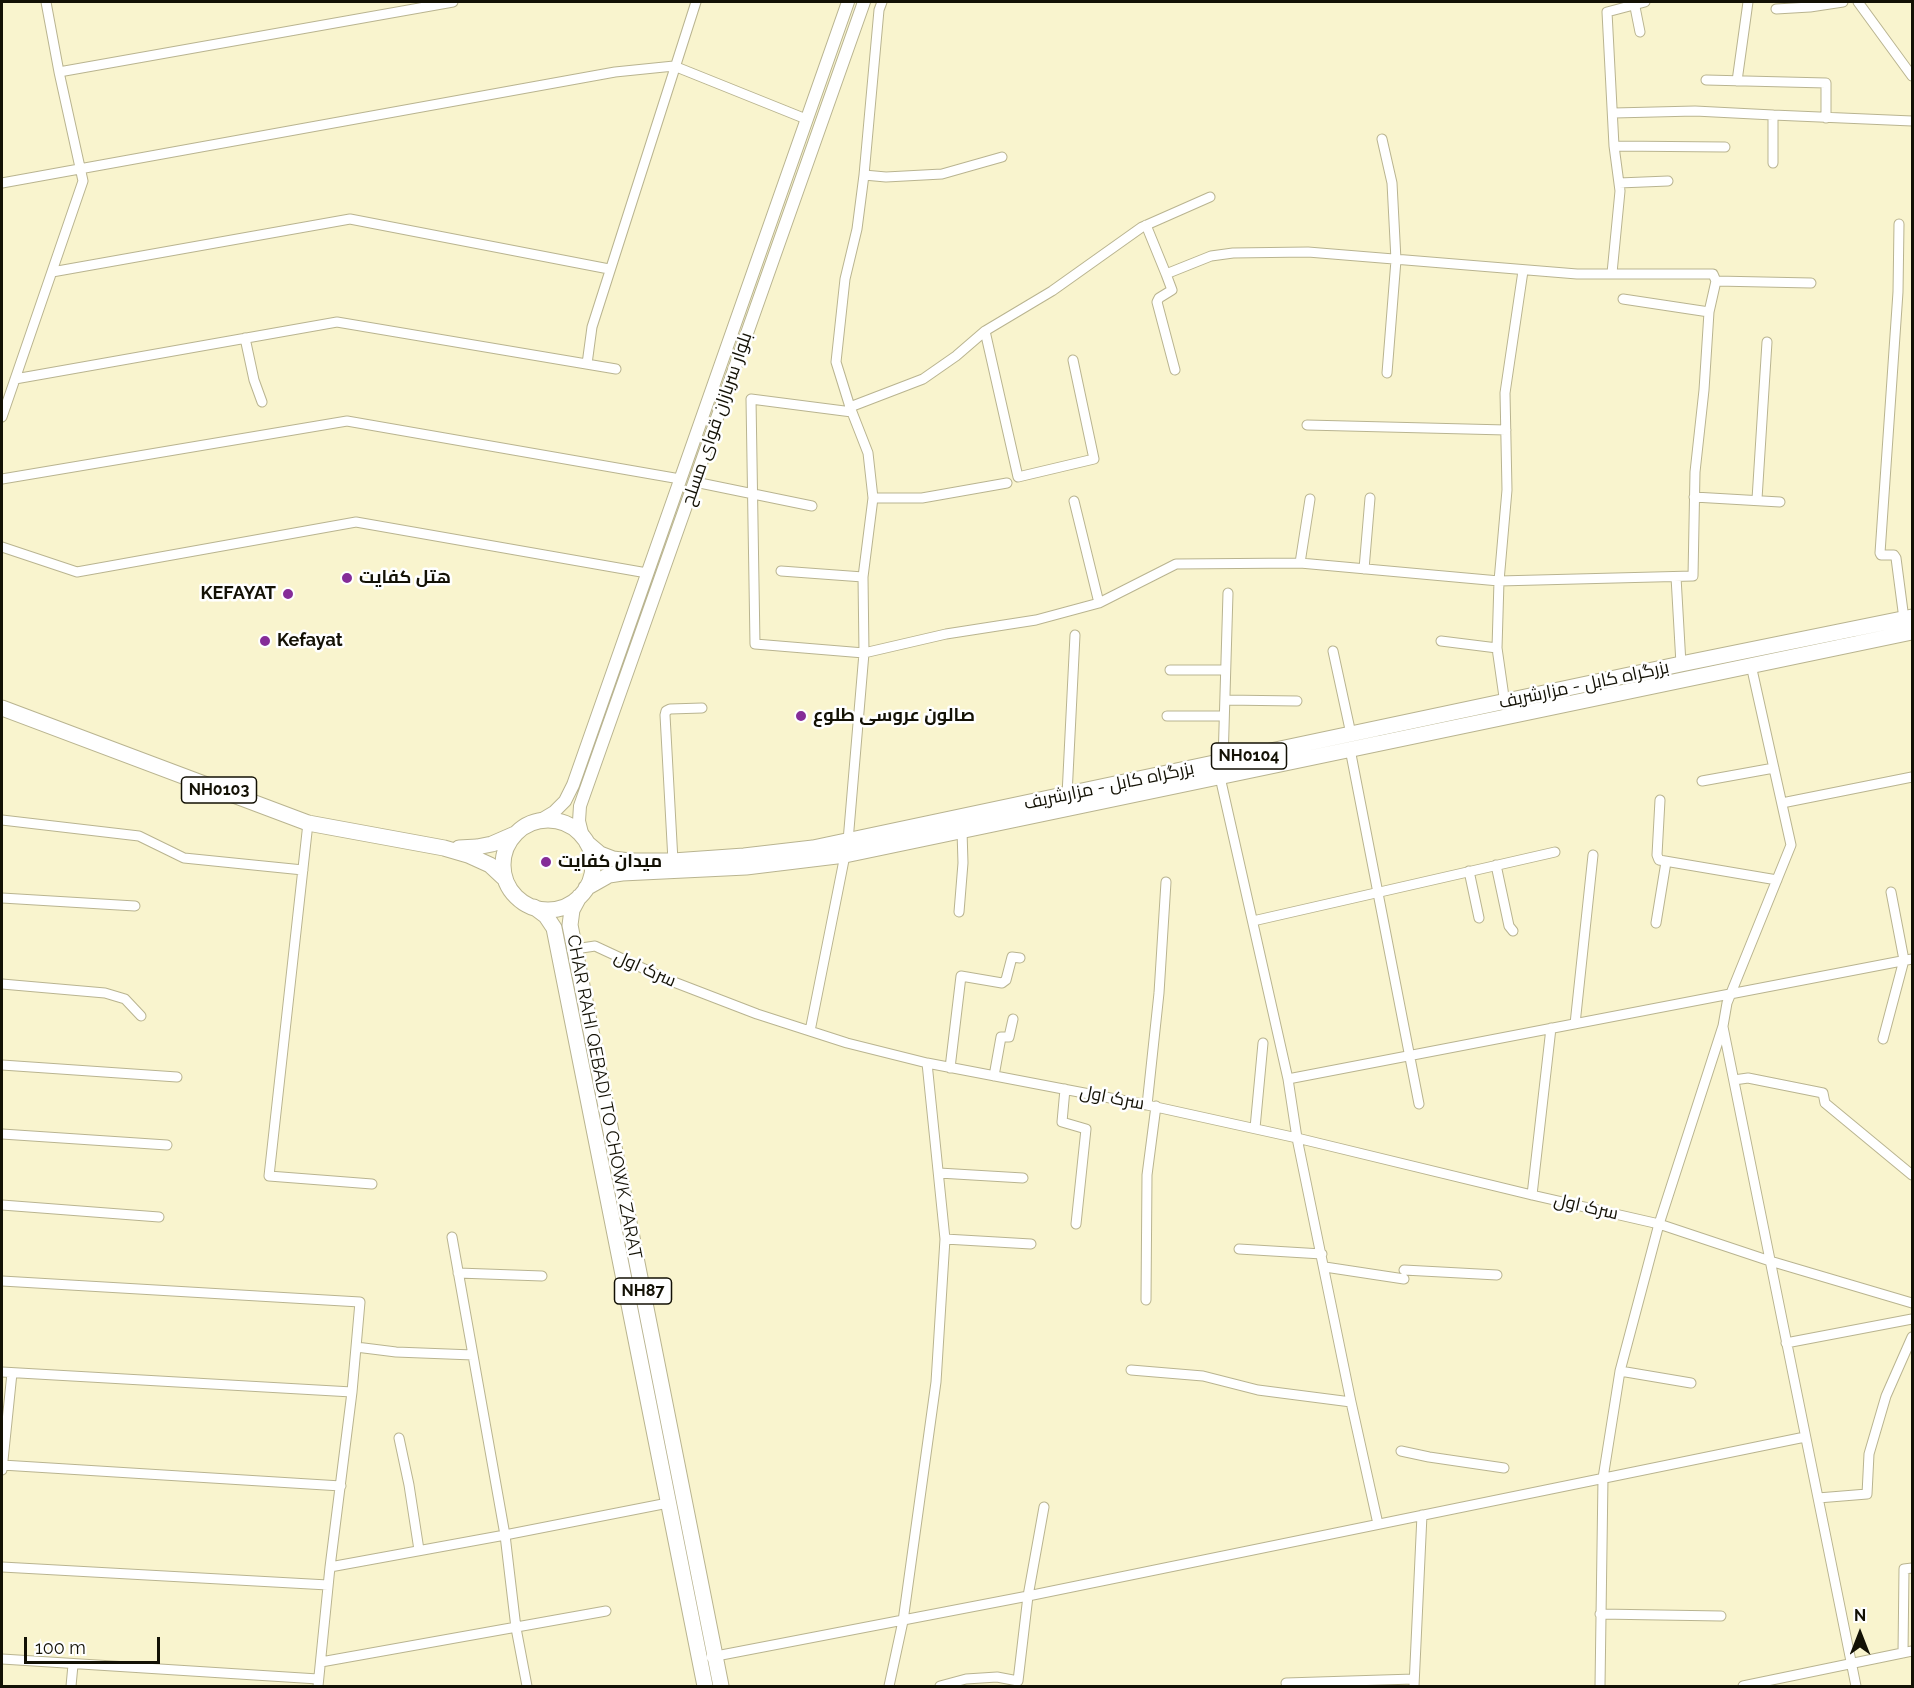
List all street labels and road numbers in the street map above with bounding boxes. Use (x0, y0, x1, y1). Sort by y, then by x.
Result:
street label: بلوار سربازان قوای مسلح (677, 329, 757, 509)
street label: بزرگراه کابل - مزارشریف (1497, 656, 1671, 714)
road number: NH0104 (1212, 743, 1286, 769)
street label: بزرگراه کابل - مزارشریف (1022, 757, 1196, 815)
road number: NH0103 (182, 777, 256, 803)
street label: CHAR RAHI QEBADI TO CHOWK ZARAT (562, 933, 646, 1261)
street label: سرک اول (611, 946, 679, 992)
street label: سرک اول (1078, 1081, 1146, 1115)
street label: سرک اول (1552, 1189, 1620, 1225)
road number: NH87 (614, 1278, 672, 1304)

